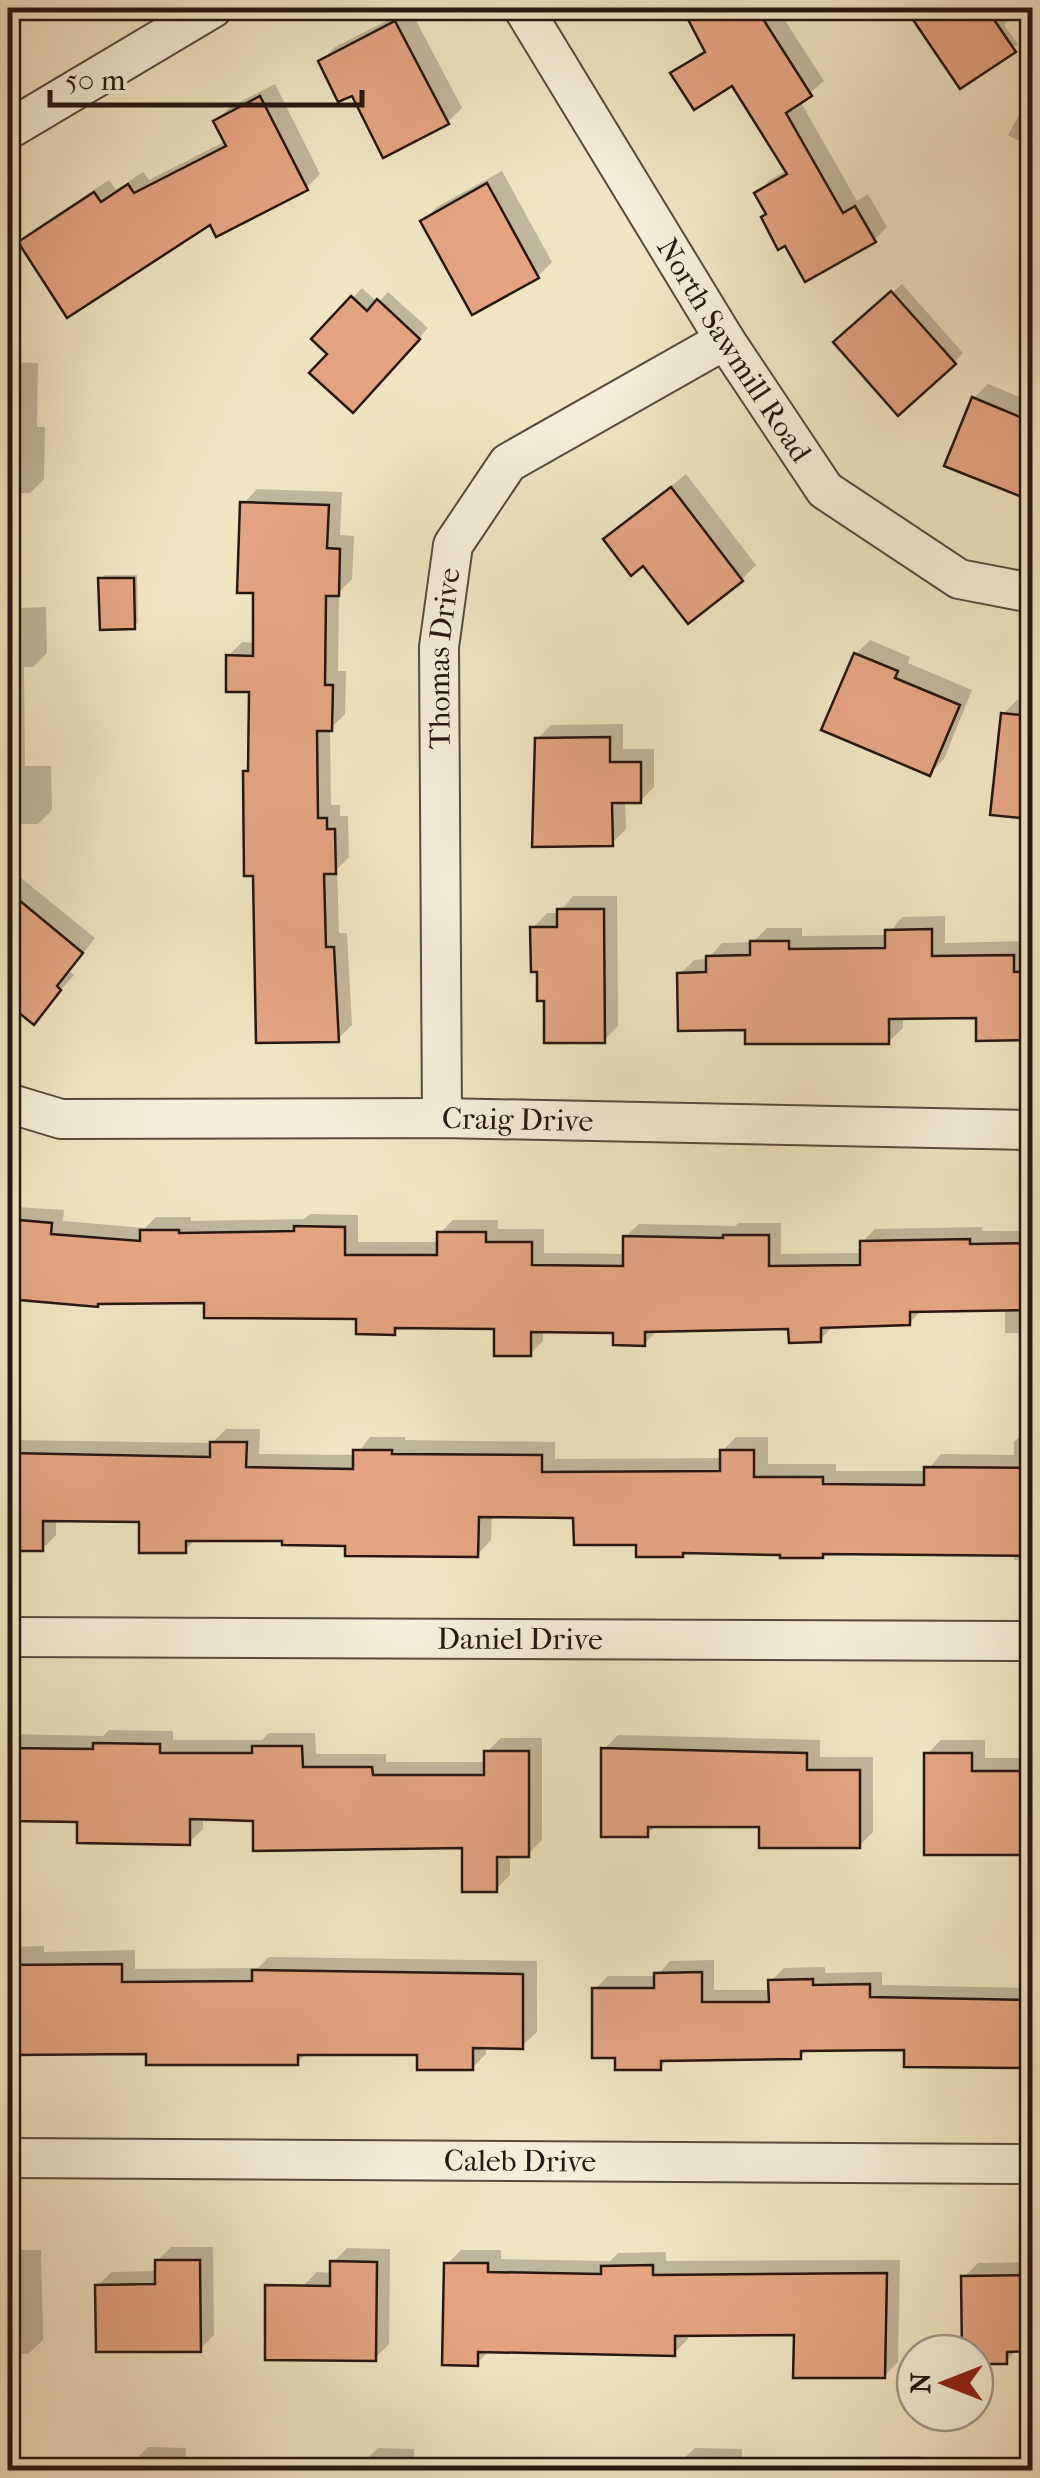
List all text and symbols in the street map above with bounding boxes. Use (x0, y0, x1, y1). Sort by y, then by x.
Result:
scale bar (50, 45, 362, 107)
text: 50 m (65, 63, 126, 98)
street label: North Sawmill Road (649, 232, 819, 469)
street label: Thomas Drive (422, 565, 468, 749)
street label: Craig Drive (442, 1101, 594, 1139)
street label: Daniel Drive (437, 1622, 603, 1657)
street label: Caleb Drive (444, 2144, 596, 2179)
north arrow (895, 2333, 995, 2433)
text: N (904, 2372, 937, 2394)

